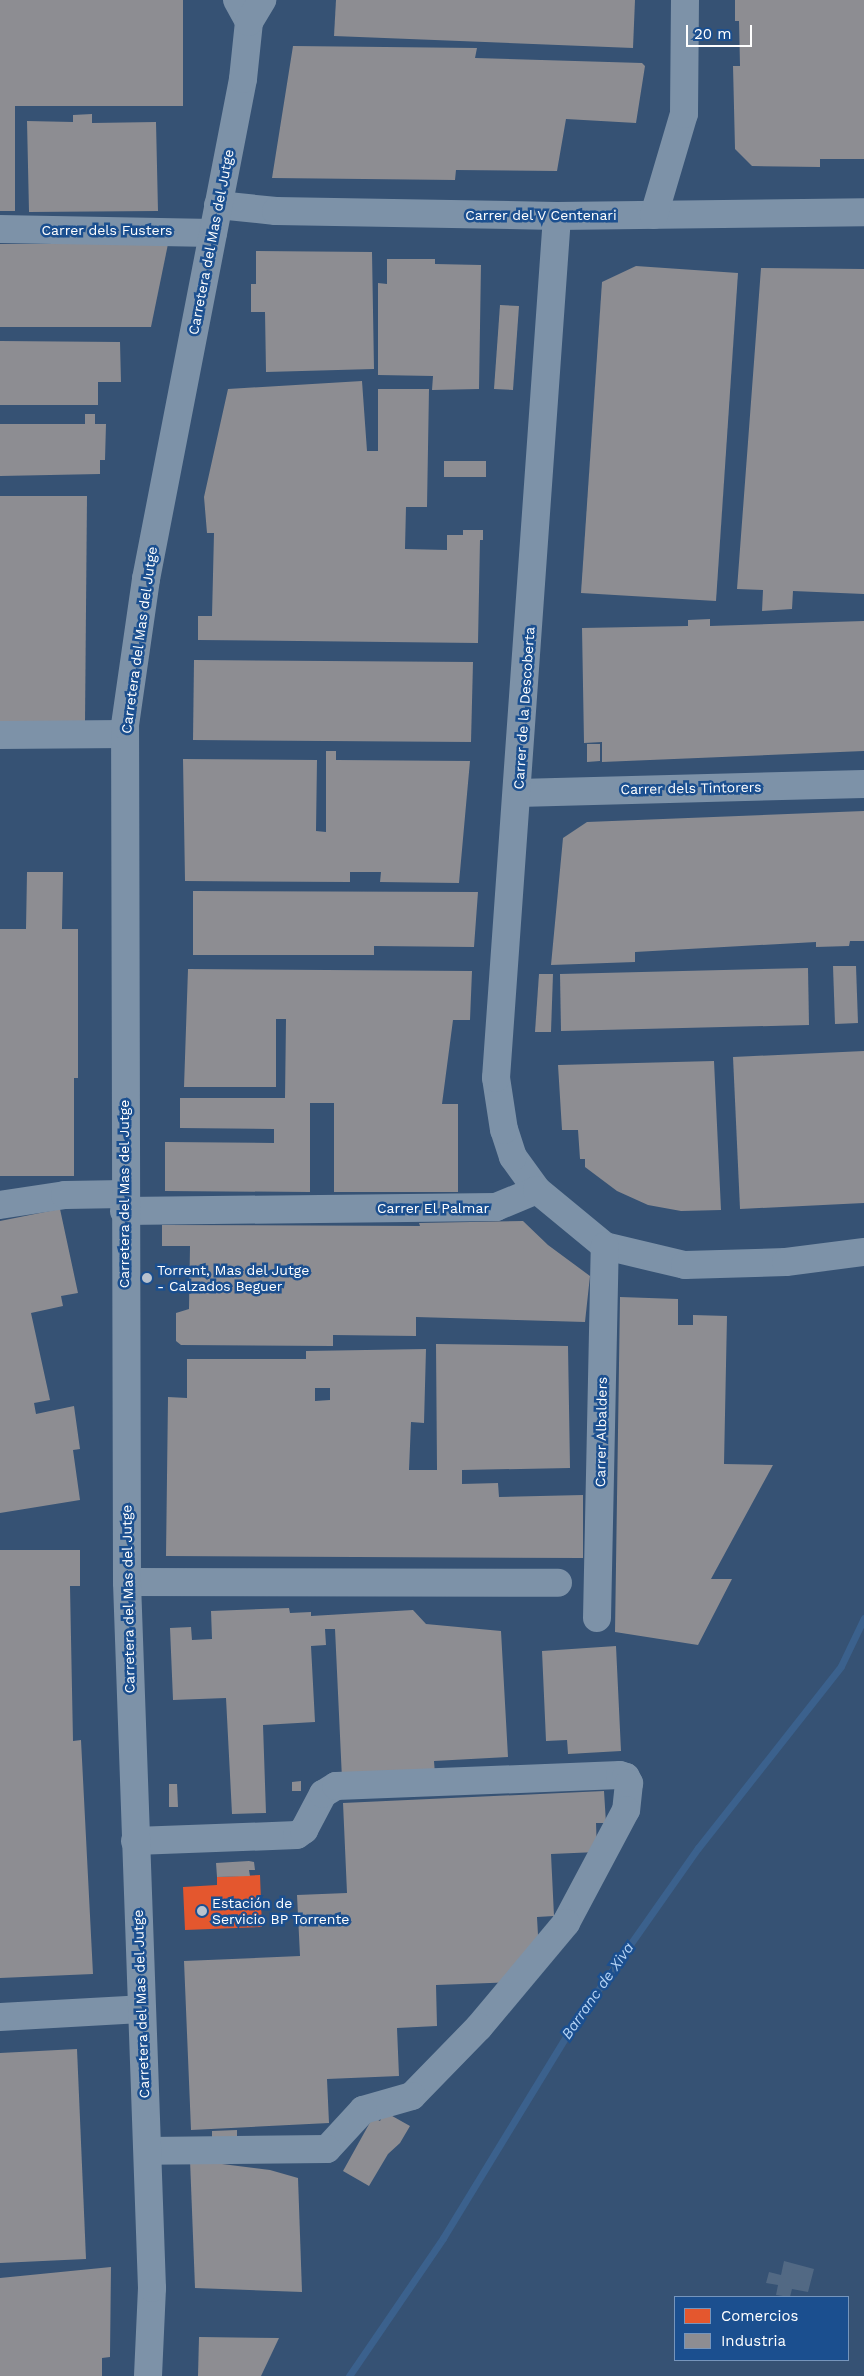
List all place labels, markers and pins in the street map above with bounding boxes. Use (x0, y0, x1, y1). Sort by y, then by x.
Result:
place label: Torrent, Mas del Jutge - Calzados Beguer (157, 1262, 310, 1294)
marker: Torrent, Mas del Jutge - Calzados Beguer (141, 1272, 153, 1284)
place label: Estación de Servicio BP Torrente (212, 1895, 350, 1928)
marker: Estación de Servicio BP Torrente (196, 1905, 208, 1917)

